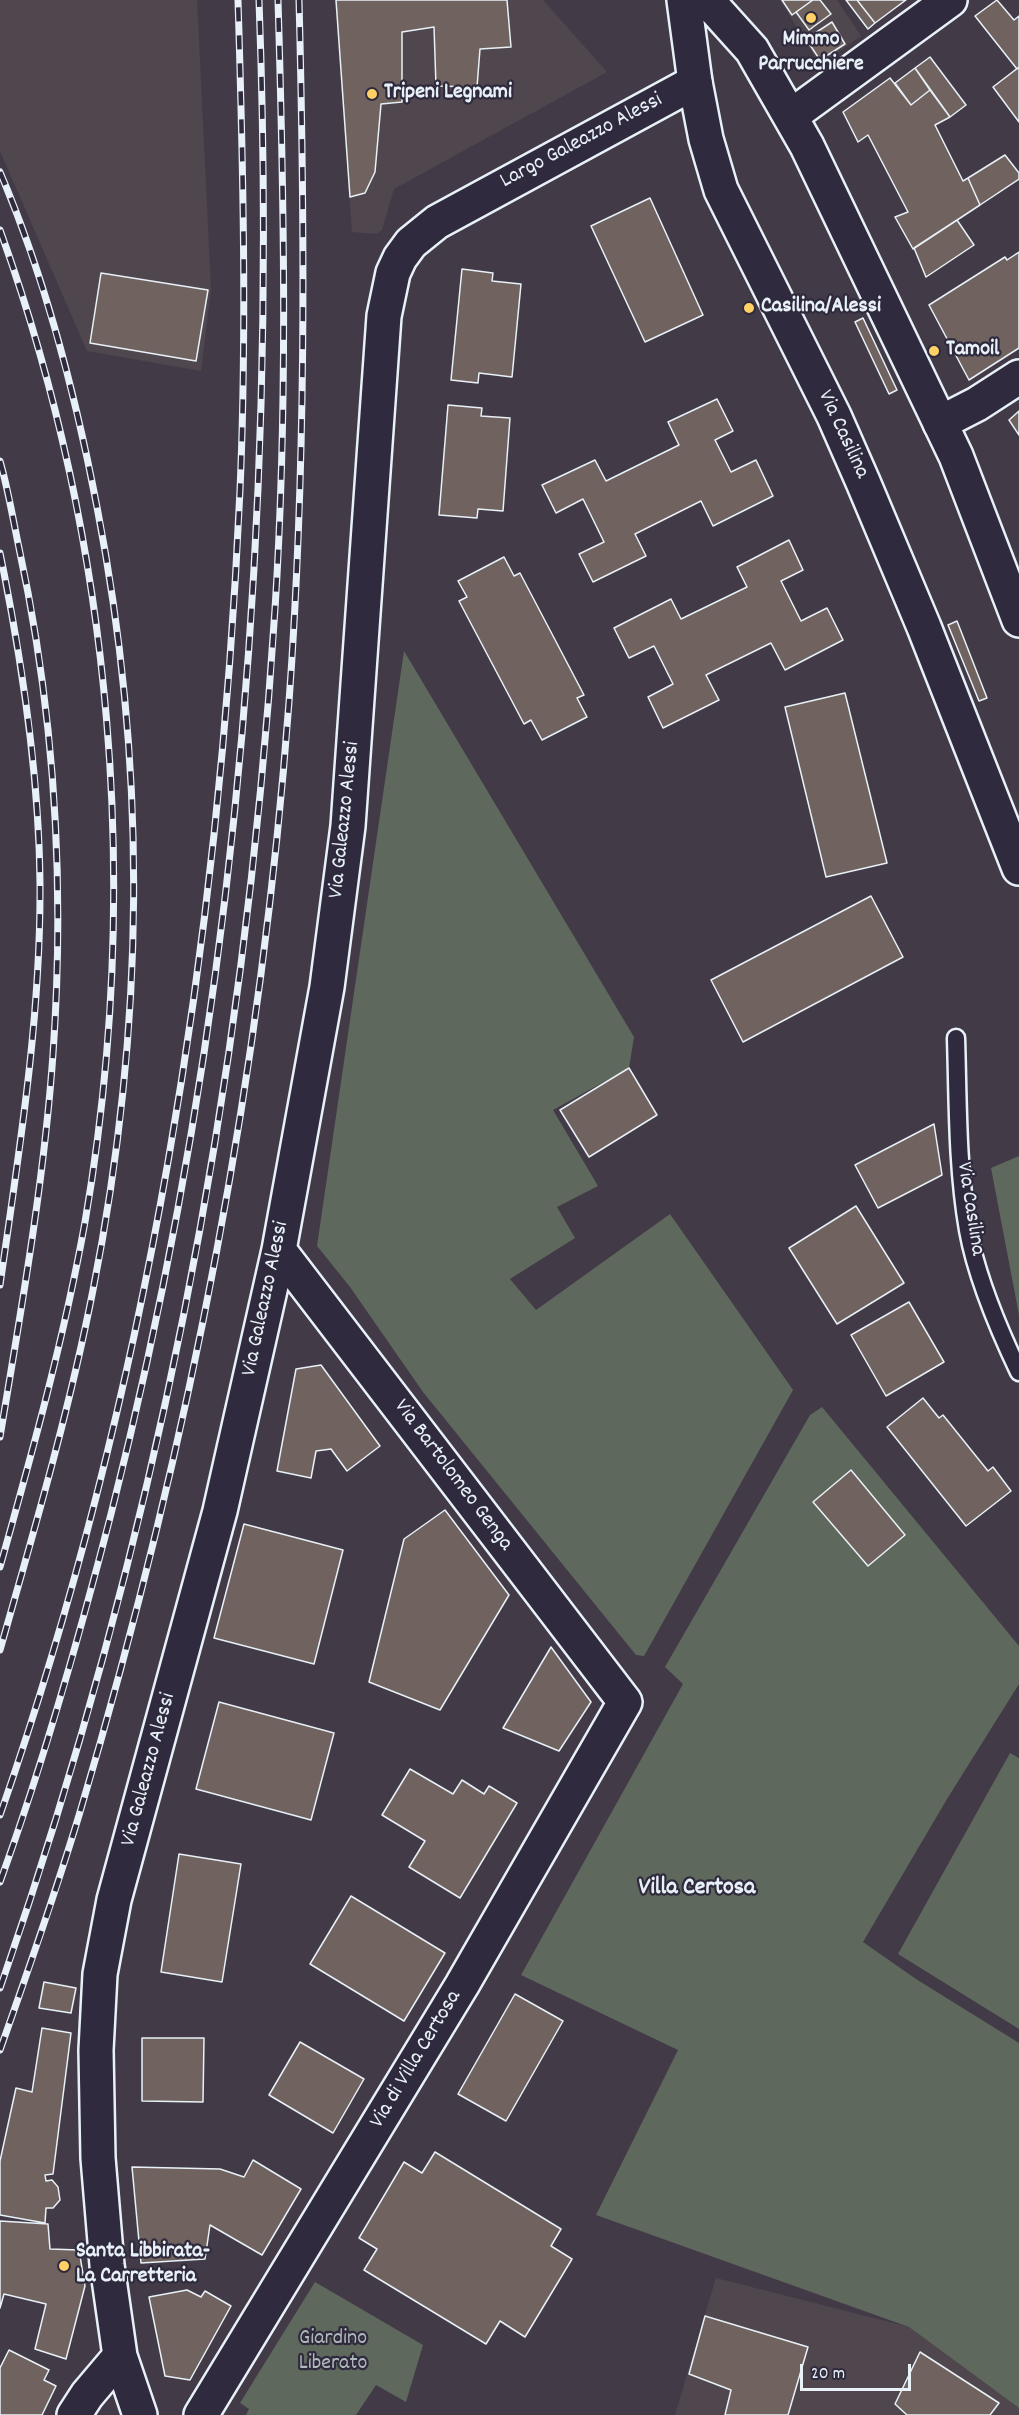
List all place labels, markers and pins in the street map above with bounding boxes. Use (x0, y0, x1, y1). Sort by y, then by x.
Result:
marker: Mimmo Parrucchiere (804, 11, 818, 25)
place label: Mimmo Parrucchiere (758, 28, 864, 80)
place label: Tripeni Legnami (384, 81, 512, 107)
marker: Tripeni Legnami (365, 87, 379, 101)
place label: Casilina/Alessi (761, 295, 881, 321)
marker: Casilina/Alessi (742, 301, 756, 315)
place label: Tamoil (946, 338, 999, 364)
marker: Tamoil (927, 344, 941, 358)
place label: Santa Libbirata- La Carretteria (76, 2240, 210, 2292)
marker: Santa Libbirata- La Carretteria (57, 2259, 71, 2273)

